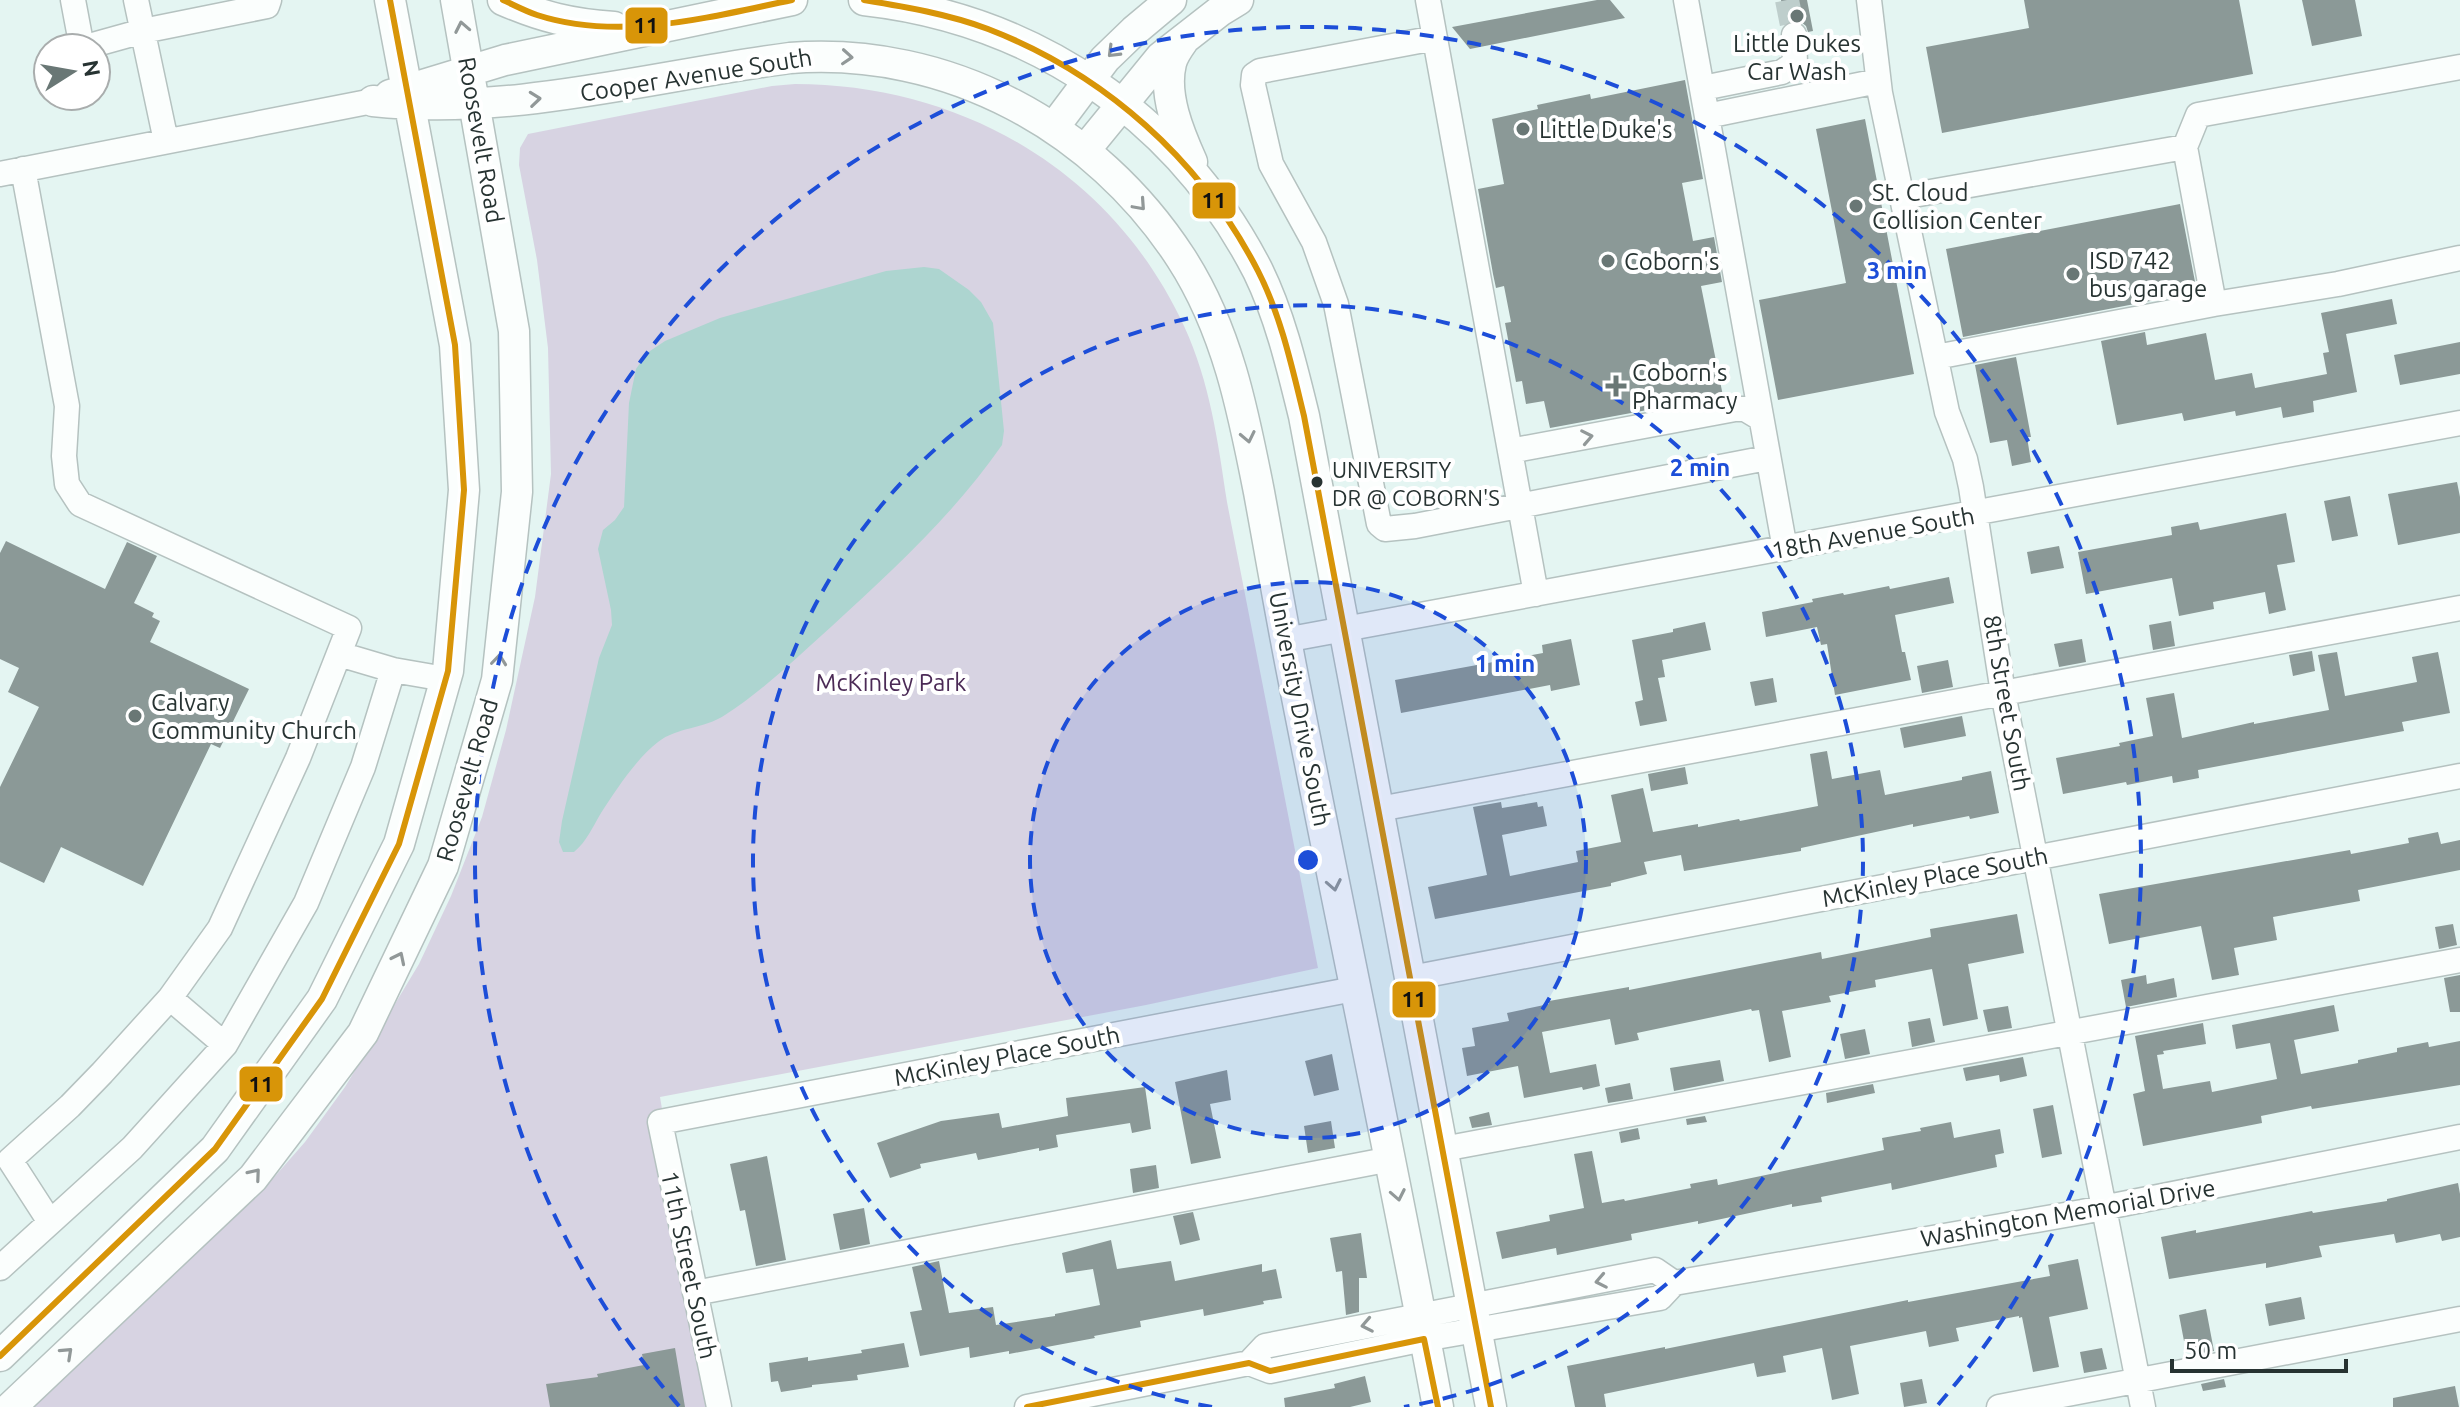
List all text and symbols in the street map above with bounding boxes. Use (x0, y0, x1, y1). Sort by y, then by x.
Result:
line badge: 11 (624, 6, 669, 45)
marker: Little Dukes Car Wash (1788, 7, 1806, 25)
text: 11 (634, 12, 658, 37)
one-way arrow (454, 20, 471, 34)
place label: Little Dukes Car Wash (1733, 30, 1861, 85)
north arrow (32, 32, 112, 112)
street label: Cooper Avenue South (578, 43, 814, 107)
one-way arrow (1108, 43, 1122, 57)
one-way arrow (841, 48, 854, 65)
street label: Roosevelt Road (453, 55, 509, 225)
text: N (78, 58, 106, 79)
one-way arrow (529, 91, 542, 108)
place label: Little Duke's (1539, 116, 1672, 143)
marker: Little Duke's (1514, 120, 1532, 138)
place label: St. Cloud Collision Center (1872, 179, 2042, 234)
line badge: 11 (1191, 181, 1237, 220)
text: 11 (1202, 187, 1226, 212)
one-way arrow (1130, 195, 1144, 210)
marker: St. Cloud Collision Center (1847, 197, 1865, 215)
place label: ISD 742 bus garage (2089, 247, 2207, 302)
place label: Coborn's (1624, 248, 1719, 275)
marker: Coborn's (1599, 252, 1617, 270)
text: 3 min (1867, 257, 1927, 284)
marker: ISD 742 bus garage (2064, 265, 2082, 283)
place label: Coborn's Pharmacy (1632, 359, 1738, 414)
marker: Coborn's Pharmacy (1607, 377, 1625, 395)
one-way arrow (1580, 429, 1594, 446)
one-way arrow (1239, 430, 1256, 444)
text: 2 min (1670, 454, 1730, 481)
place label: UNIVERSITY DR @ COBORN'S (1332, 457, 1500, 510)
marker: UNIVERSITY DR @ COBORN'S (1309, 474, 1325, 490)
street label: 18th Avenue South (1769, 502, 1977, 564)
street label: University Drive South (1264, 589, 1336, 829)
street label: 8th Street South (1978, 613, 2036, 793)
text: 1 min (1475, 650, 1535, 677)
one-way arrow (490, 653, 507, 666)
park label: McKinley Park (816, 669, 966, 696)
place label: Calvary Community Church (151, 689, 357, 744)
street label: Roosevelt Road (431, 695, 503, 865)
marker: Calvary Community Church (126, 707, 144, 725)
street label: McKinley Place South (1820, 842, 2050, 912)
centre of rings (1294, 846, 1322, 874)
one-way arrow (1324, 878, 1341, 892)
one-way arrow (389, 952, 405, 967)
line badge: 11 (1391, 980, 1437, 1019)
text: 11 (1402, 986, 1426, 1011)
street label: McKinley Place South (892, 1021, 1122, 1091)
line badge: 11 (238, 1065, 284, 1103)
text: 11 (249, 1071, 273, 1096)
one-way arrow (245, 1168, 260, 1183)
street label: 11th Street South (656, 1168, 722, 1362)
street label: Washington Memorial Drive (1919, 1174, 2217, 1252)
one-way arrow (1388, 1188, 1405, 1201)
one-way arrow (1594, 1271, 1608, 1288)
one-way arrow (1361, 1316, 1374, 1333)
scale bar (2172, 1323, 2346, 1373)
text: 50 m (2184, 1337, 2237, 1364)
one-way arrow (58, 1349, 73, 1363)

